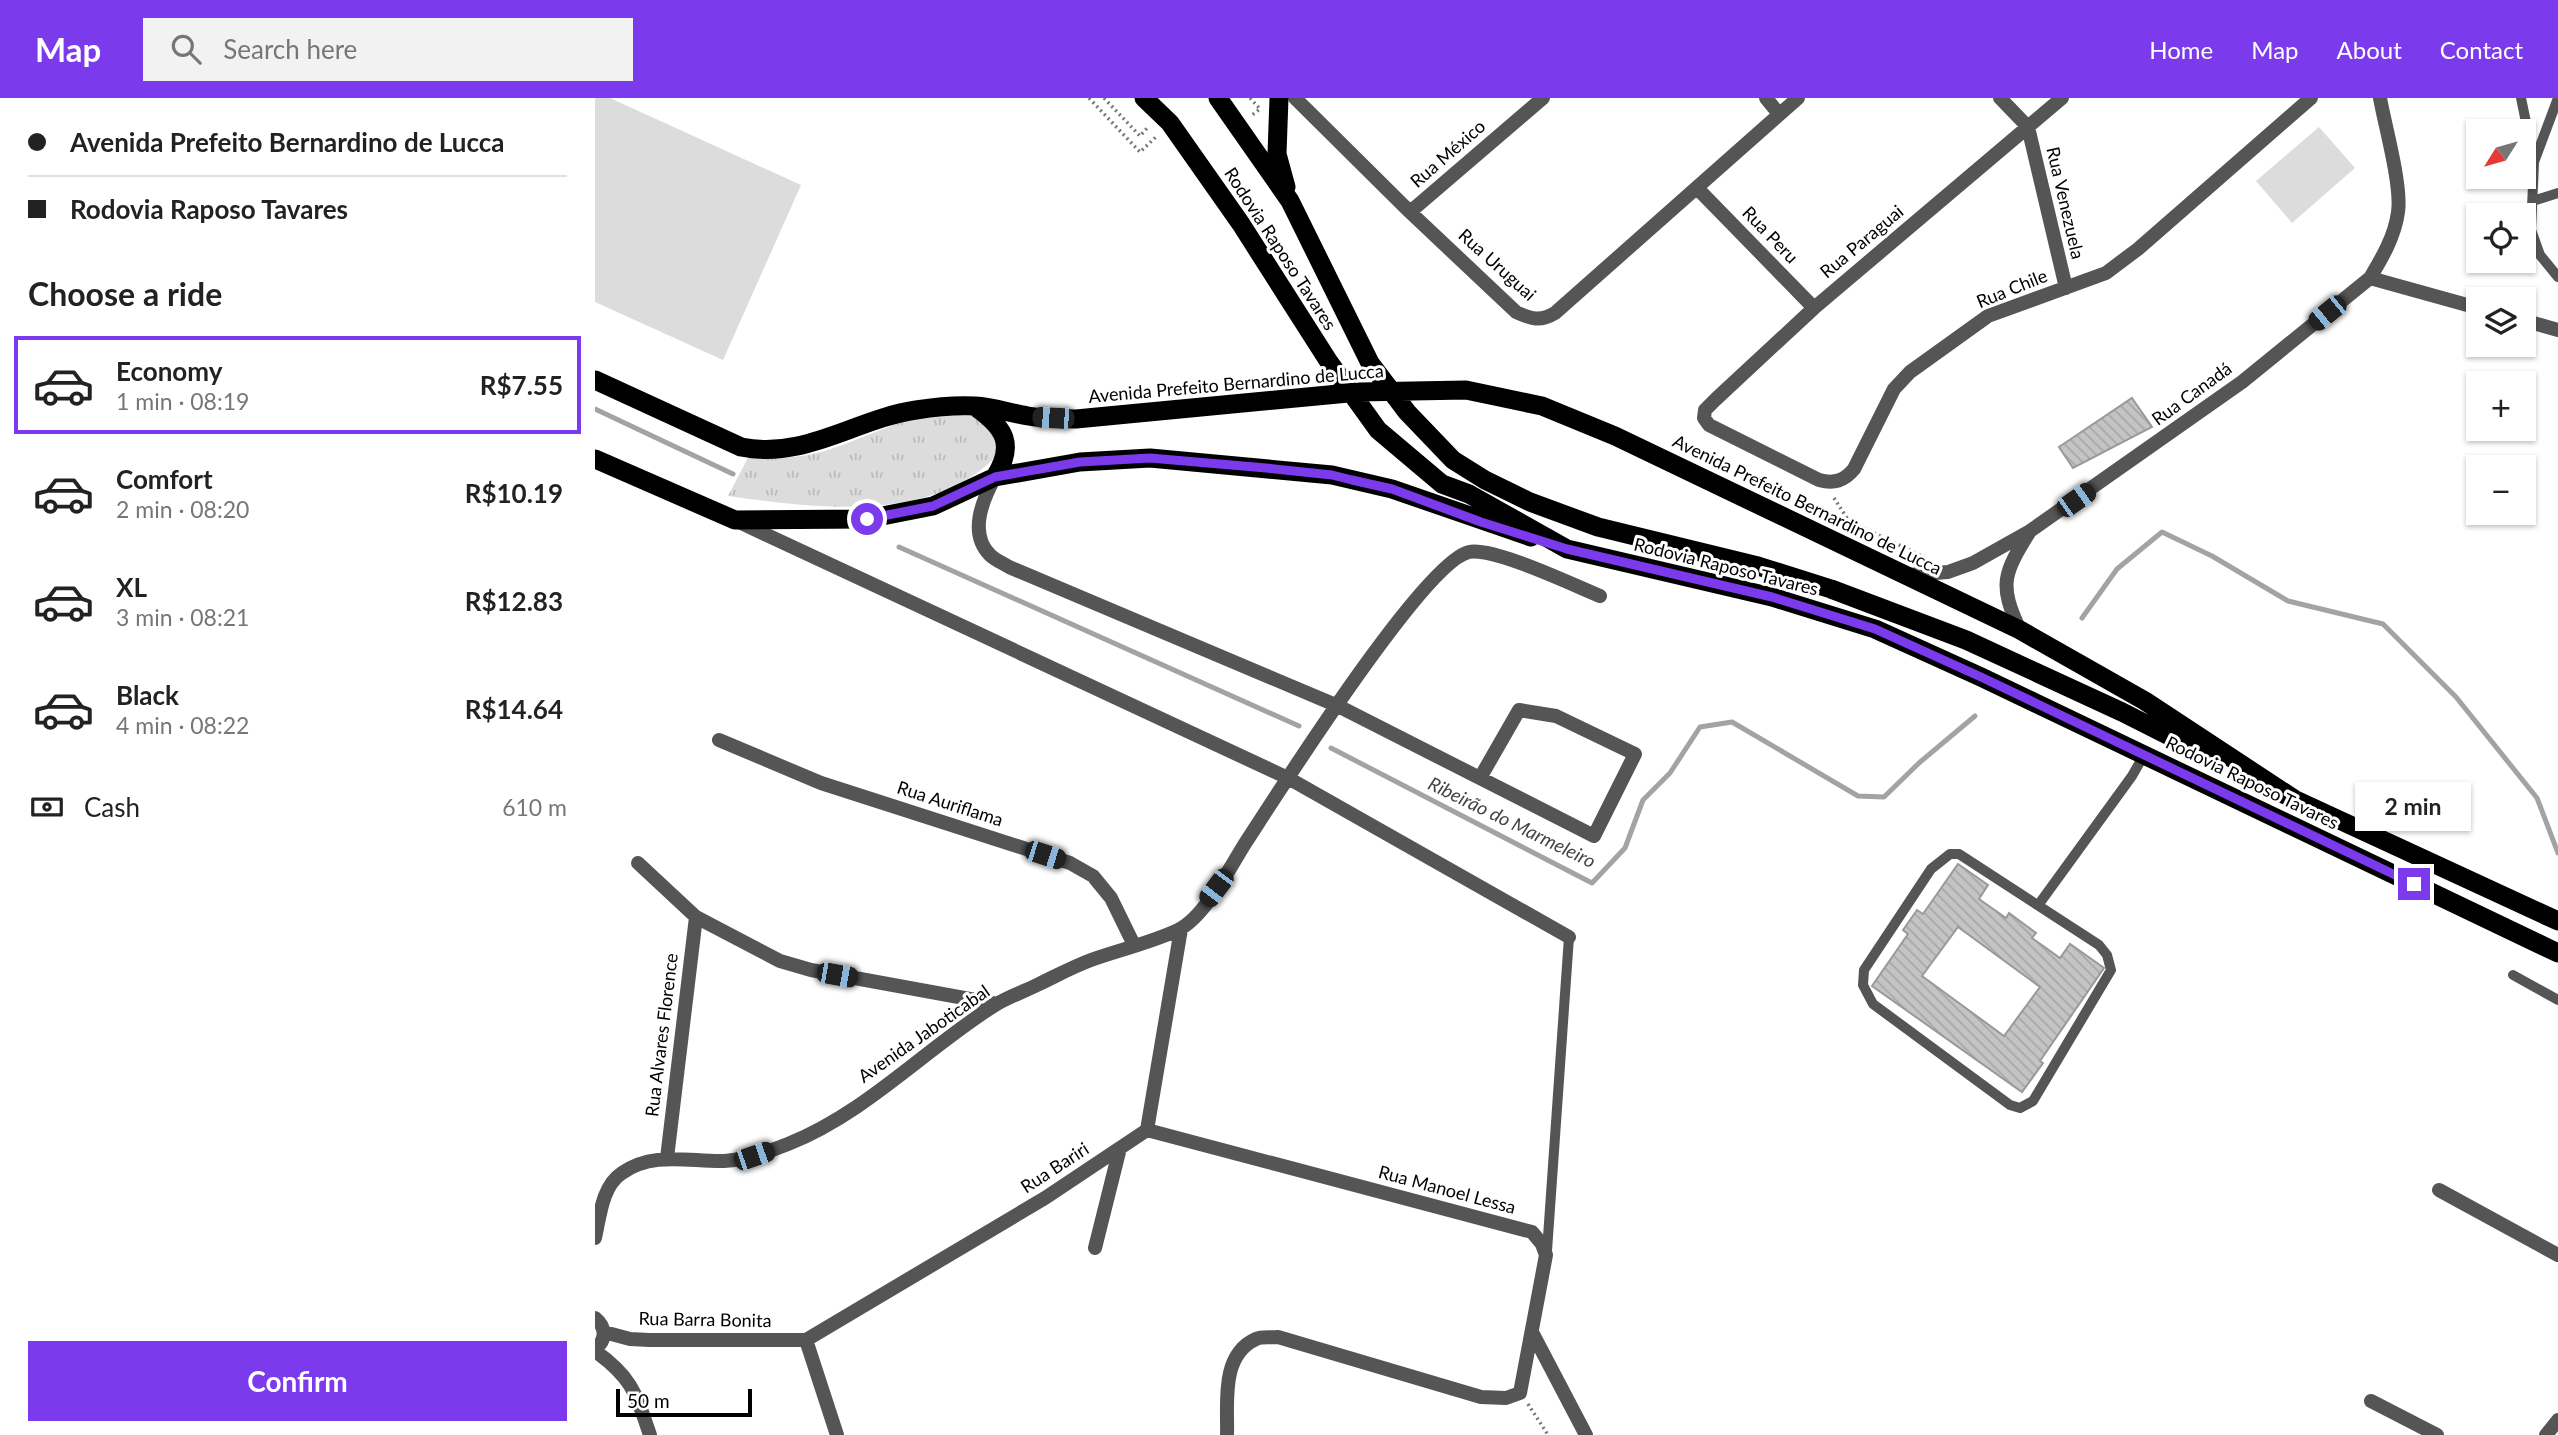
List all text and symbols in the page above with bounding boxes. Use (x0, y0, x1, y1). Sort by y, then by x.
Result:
search box (143, 18, 633, 81)
text: Map (35, 29, 101, 69)
icon: search (167, 30, 205, 68)
text: Search here (223, 33, 357, 65)
text: Home (2149, 35, 2213, 64)
text: Map (2251, 35, 2299, 64)
text: About (2337, 35, 2402, 64)
text: Contact (2440, 35, 2523, 64)
street label: Rua México (1405, 115, 1489, 192)
north arrow (2466, 119, 2536, 189)
map controls (2466, 119, 2536, 525)
text: Avenida Prefeito Bernardino de Lucca (70, 126, 505, 158)
street label: Rua Venezuela (2042, 144, 2090, 261)
street label: Rodovia Raposo Tavares (1220, 163, 1342, 334)
text: Rodovia Raposo Tavares (70, 193, 348, 225)
street label: Rua Paraguai (1815, 200, 1907, 282)
street label: Rua Peru (1738, 201, 1803, 267)
button: locate (2466, 203, 2536, 273)
street label: Rua Uruguai (1454, 224, 1541, 305)
street label: Rua Chile (1973, 264, 2050, 312)
text: Choose a ride (28, 274, 222, 313)
button: layers (2466, 287, 2536, 357)
car (2305, 292, 2350, 334)
icon: car (32, 354, 95, 417)
text: Economy (116, 355, 222, 387)
street label: Rua Canadá (2147, 357, 2236, 430)
street label: Avenida Prefeito Bernardino de Lucca (1087, 359, 1384, 407)
text: R$7.55 (480, 369, 563, 401)
button: + (2466, 371, 2536, 441)
text: 1 min · 08:19 (116, 387, 249, 415)
car (1032, 406, 1075, 430)
street label: Avenida Prefeito Bernardino de Lucca (1669, 429, 1945, 579)
button: − (2466, 455, 2536, 525)
icon: car (32, 462, 95, 525)
text: Comfort (116, 463, 213, 495)
text: R$10.19 (465, 477, 563, 509)
car (2053, 479, 2100, 521)
text: 2 min · 08:20 (116, 495, 249, 523)
route start (851, 503, 883, 535)
street label: Rodovia Raposo Tavares (1632, 532, 1821, 600)
icon: car (32, 570, 95, 633)
text: XL (116, 571, 147, 603)
text: R$12.83 (465, 585, 563, 617)
text: 3 min · 08:21 (116, 603, 249, 631)
icon: car (32, 678, 95, 741)
text: Black (116, 679, 179, 711)
text: R$14.64 (465, 693, 563, 725)
text: 4 min · 08:22 (116, 711, 249, 739)
street label: Rodovia Raposo Tavares (2162, 731, 2343, 834)
water label: Ribeirão do Marmeleiro (1425, 771, 1600, 872)
street label: Rua Auriflama (895, 776, 1006, 831)
callout: 2 min (2356, 782, 2472, 832)
icon: cash (28, 788, 66, 826)
text: Cash (84, 791, 140, 823)
text: 2 min (2384, 792, 2442, 820)
text: 610 m (502, 793, 567, 821)
car (1022, 839, 1069, 871)
car (1195, 865, 1238, 911)
route end (2398, 868, 2430, 900)
street label: Rua Alvares Florence (640, 952, 682, 1118)
car (815, 961, 860, 989)
street label: Avenida Jaboticabal (853, 980, 994, 1087)
street label: Rua Bariri (1016, 1137, 1093, 1197)
car (731, 1139, 778, 1173)
street label: Rua Manoel Lessa (1376, 1160, 1518, 1218)
street label: Rua Barra Bonita (638, 1307, 772, 1331)
button: Confirm (28, 1341, 567, 1421)
scale bar (616, 1386, 753, 1418)
text: 50 m (627, 1389, 670, 1412)

